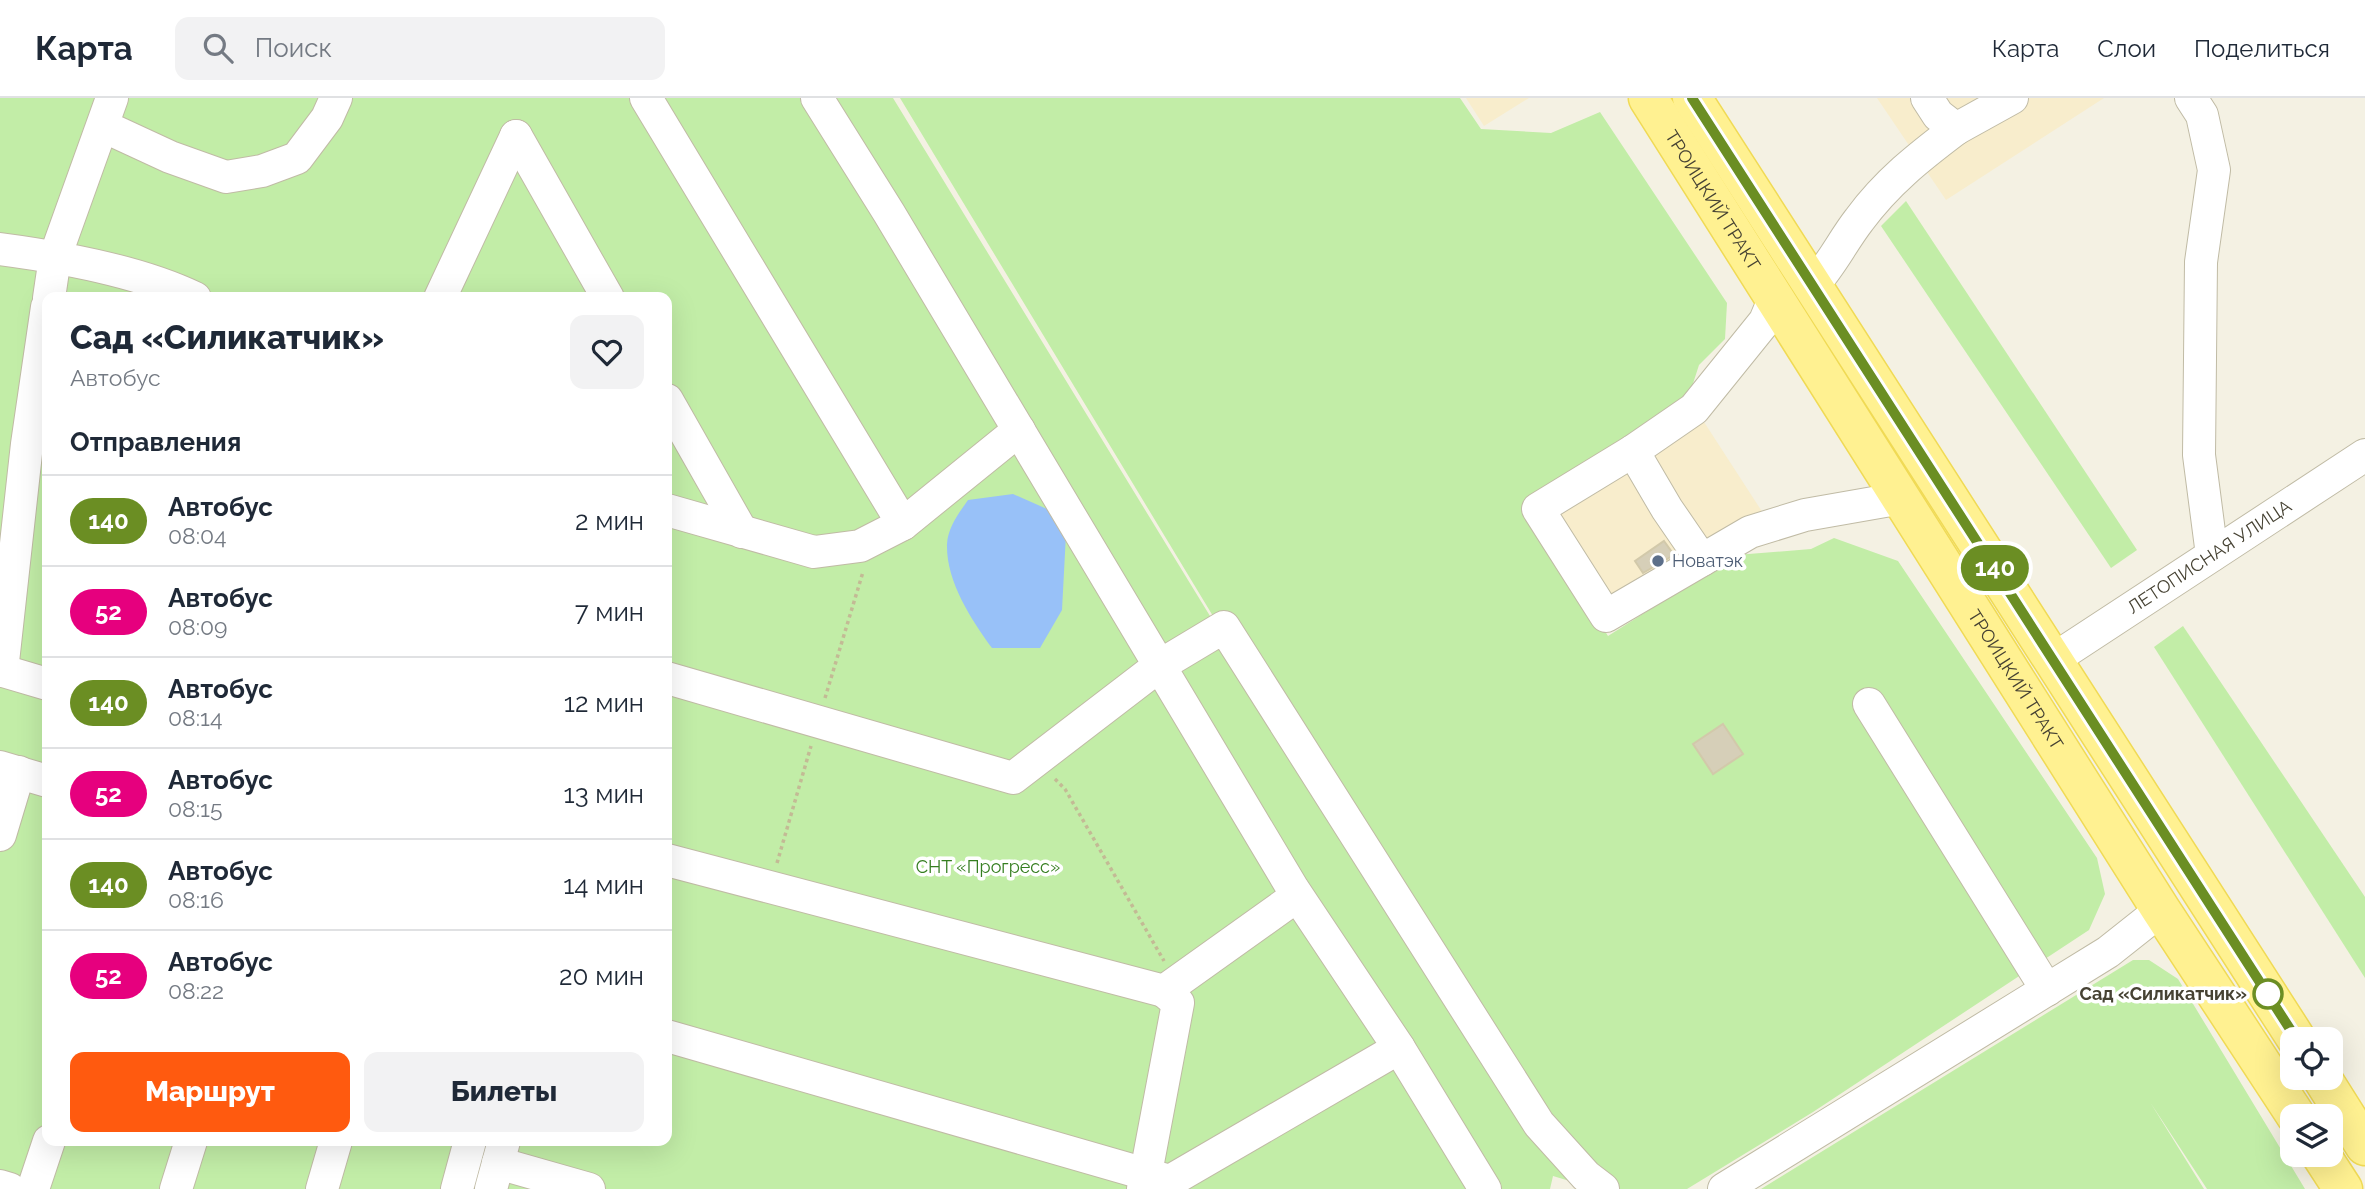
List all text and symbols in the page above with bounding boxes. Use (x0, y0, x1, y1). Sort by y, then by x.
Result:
search box (175, 17, 665, 80)
text: Карта (35, 29, 133, 68)
icon: search (199, 29, 237, 67)
text: Поиск (255, 33, 332, 63)
text: Карта (1992, 34, 2059, 63)
text: Слои (2097, 34, 2156, 63)
text: Поделиться (2194, 34, 2330, 63)
street label: ТРОИЦКИЙ ТРАКТ (1661, 126, 1765, 274)
button: heart (570, 315, 644, 389)
text: Сад «Силикатчик» (70, 318, 384, 357)
text: Автобус (70, 364, 161, 391)
text: Отправления (70, 427, 241, 457)
text: Автобус (168, 492, 273, 522)
street label: ЛЕТОПИСНАЯ УЛИЦА (2123, 495, 2295, 618)
text: 140 (88, 506, 129, 535)
text: 2 мин (575, 506, 644, 536)
text: 08:04 (168, 522, 227, 549)
line badge: 140 (1955, 545, 2035, 591)
place label: Новатэк (1672, 550, 1743, 571)
marker: Новатэк (1650, 553, 1666, 569)
text: 140 (1975, 553, 2015, 582)
text: Автобус (168, 583, 273, 613)
text: 52 (95, 597, 122, 626)
text: 7 мин (575, 597, 644, 627)
street label: ТРОИЦКИЙ ТРАКТ (1964, 606, 2068, 753)
text: 08:09 (168, 613, 228, 640)
text: Автобус (168, 674, 273, 704)
text: 140 (88, 688, 129, 717)
text: 12 мин (564, 688, 644, 718)
text: 08:14 (168, 704, 222, 731)
text: Автобус (168, 765, 273, 795)
text: 52 (95, 779, 122, 808)
text: 13 мин (564, 779, 644, 809)
text: 08:15 (168, 795, 222, 822)
text: Автобус (168, 856, 273, 886)
park label: СНТ «Прогресс» (916, 856, 1060, 877)
text: 140 (88, 870, 129, 899)
text: 14 мин (563, 870, 644, 900)
text: 08:16 (168, 886, 224, 913)
text: Автобус (168, 947, 273, 977)
text: 52 (95, 961, 122, 990)
text: 20 мин (559, 961, 644, 991)
text: 08:22 (168, 977, 224, 1004)
marker: Сад «Силикатчик» (2253, 979, 2283, 1009)
place label: Сад «Силикатчик» (2080, 983, 2247, 1004)
map controls (2280, 1027, 2343, 1167)
button: locate (2280, 1027, 2343, 1090)
button: Маршрут (70, 1052, 350, 1132)
button: Билеты (364, 1052, 644, 1132)
button: layers (2280, 1104, 2343, 1167)

